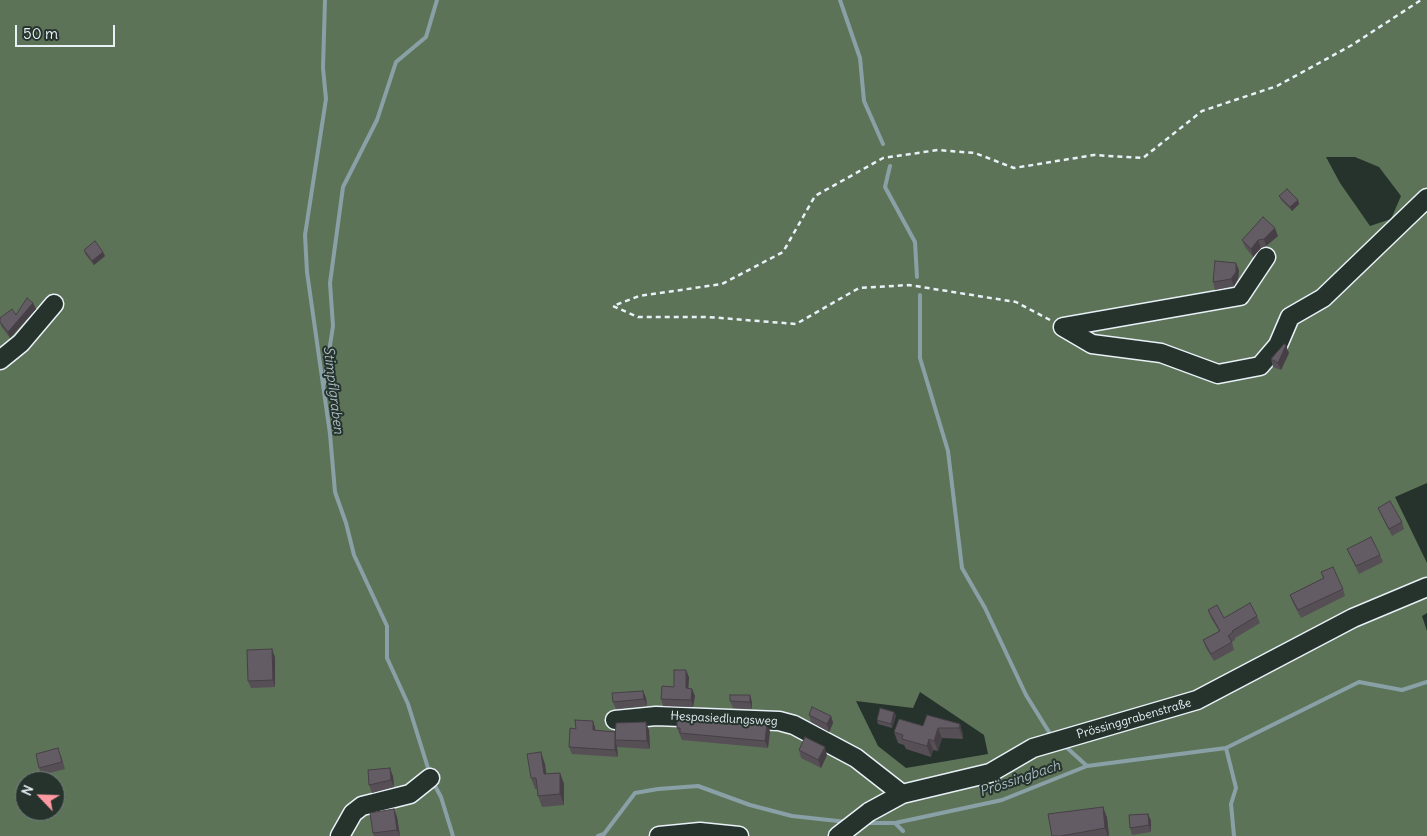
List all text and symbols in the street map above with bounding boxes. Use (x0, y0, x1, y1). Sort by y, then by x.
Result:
scale bar (18, 15, 118, 47)
text: 50 m (23, 24, 58, 43)
water label: Stimpflgraben (319, 345, 347, 435)
street label: Prössinggrabenstraße (1075, 696, 1193, 742)
street label: Hespasiedlungsweg (670, 709, 778, 729)
water label: Prössingbach (977, 757, 1063, 801)
north arrow (15, 771, 65, 821)
text: N (17, 782, 37, 798)

